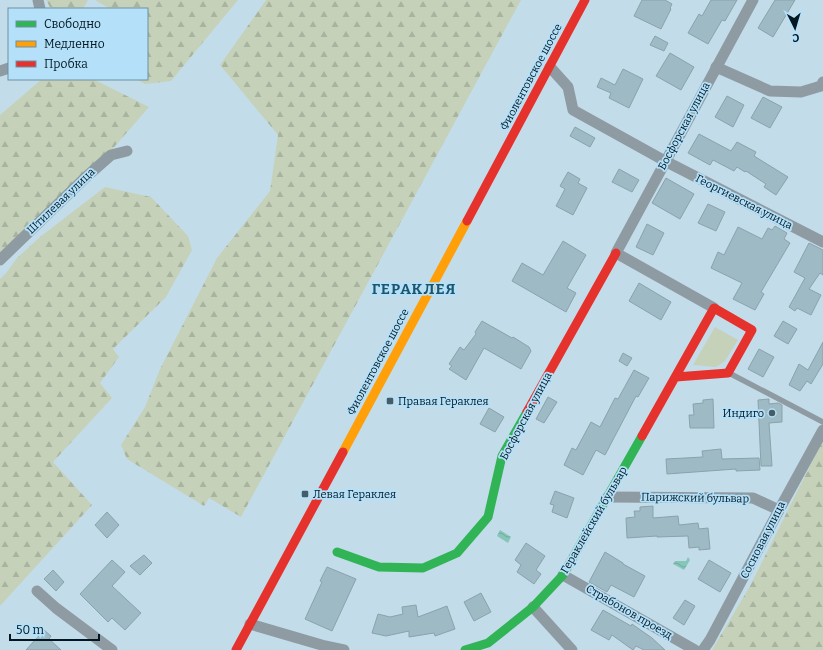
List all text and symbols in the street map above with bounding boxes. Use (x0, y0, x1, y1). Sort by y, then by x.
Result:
legend (8, 8, 148, 80)
north arrow (775, 8, 815, 48)
text: Свободно (44, 17, 101, 31)
street label: Фиолентовское шоссе (497, 21, 565, 133)
text: С (792, 31, 800, 44)
text: Медленно (44, 37, 105, 51)
text: Пробка (44, 57, 88, 71)
street label: Босфорская улица (655, 80, 713, 172)
street label: Штилевая улица (24, 165, 98, 237)
street label: Георгиевская улица (693, 172, 795, 232)
district label: ГЕРАКЛЕЯ (372, 280, 456, 298)
street label: Фиолентовское шоссе (344, 306, 412, 418)
street label: Босфорская улица (497, 370, 555, 462)
place label: Правая Гераклея (398, 395, 489, 408)
marker: Правая Гераклея (385, 396, 395, 406)
place label: Индиго (723, 407, 764, 420)
marker: Индиго (767, 408, 777, 418)
street label: Гераклейский бульвар (558, 464, 630, 576)
place label: Левая Гераклея (313, 488, 396, 501)
marker: Левая Гераклея (300, 489, 310, 499)
street label: Парижский бульвар (641, 491, 750, 505)
street label: Сосновая улица (738, 499, 788, 581)
street label: Страбонов проезд (584, 582, 675, 642)
scale bar (10, 616, 99, 642)
text: 50 m (16, 623, 45, 637)

